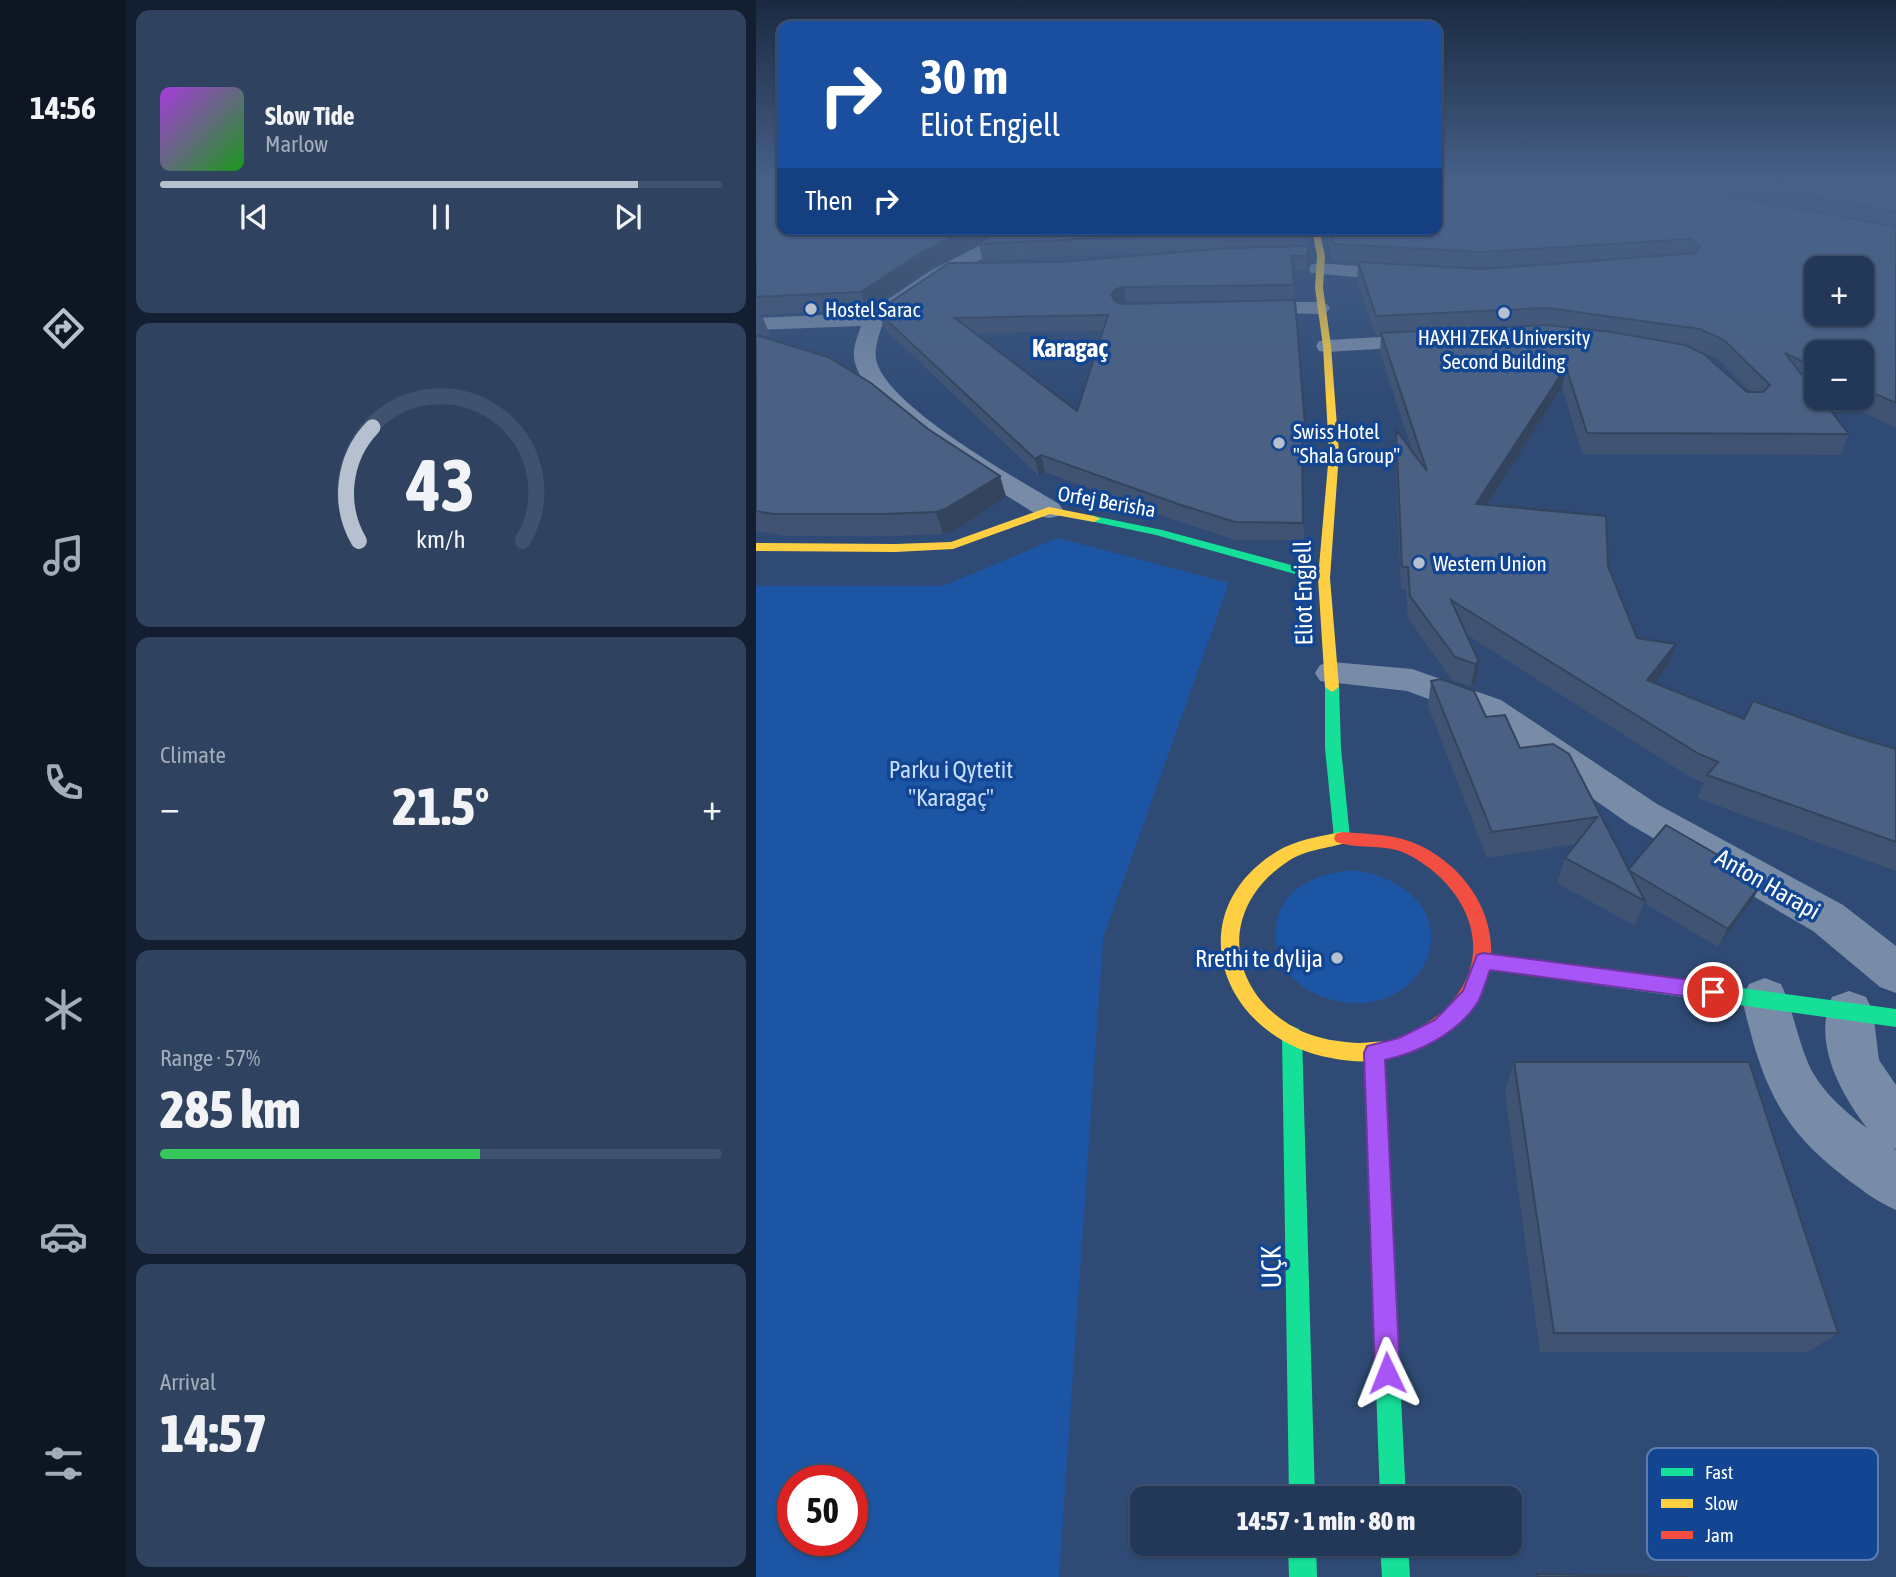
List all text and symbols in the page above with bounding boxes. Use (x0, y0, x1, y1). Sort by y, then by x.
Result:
text: 30 m (920, 48, 1008, 104)
icon: right (805, 49, 896, 140)
text: 14:56 (30, 89, 96, 126)
text: Slow Tide (265, 101, 355, 131)
text: Eliot Engjell (920, 106, 1060, 143)
text: Marlow (265, 131, 328, 157)
icon: right (867, 182, 905, 220)
text: Then (805, 186, 853, 216)
icon: previous (235, 198, 273, 236)
icon: pause (422, 198, 460, 236)
icon: next (609, 198, 647, 236)
map controls (1804, 256, 1874, 410)
button: + (1804, 256, 1874, 326)
place label: Hostel Sarac (825, 297, 920, 321)
marker: Hostel Sarac (803, 301, 819, 317)
icon: directions (39, 304, 88, 353)
marker: HAXHI ZEKA University Second Building (1496, 305, 1512, 321)
place label: HAXHI ZEKA University Second Building (1418, 325, 1591, 373)
district label: Karagaç (1032, 333, 1108, 363)
button: − (1804, 340, 1874, 410)
place label: Swiss Hotel "Shala Group" (1293, 419, 1400, 467)
marker: Swiss Hotel "Shala Group" (1271, 435, 1287, 451)
text: 43 (406, 444, 475, 527)
street label: Orfej Berisha (1056, 481, 1158, 521)
text: km/h (416, 525, 466, 553)
icon: music (39, 531, 88, 580)
street label: Eliot Engjell (1289, 540, 1317, 646)
place label: Western Union (1433, 551, 1547, 575)
marker: Western Union (1411, 555, 1427, 571)
text: Climate (160, 742, 226, 768)
park label: Parku i Qytetit "Karagaç" (889, 756, 1013, 811)
icon: phone (39, 758, 88, 807)
text: 21.5° (393, 776, 489, 836)
text: − (160, 785, 180, 828)
text: + (702, 785, 722, 828)
street label: Anton Harapi (1711, 843, 1825, 925)
place label: Rrethi te dylija (1195, 945, 1323, 972)
marker: Rrethi te dylija (1329, 950, 1345, 966)
pin (1683, 962, 1743, 1022)
icon: arrive (1694, 973, 1732, 1011)
icon: climate (39, 985, 88, 1034)
text: Range · 57% (160, 1045, 260, 1071)
text: 285 km (160, 1079, 301, 1139)
icon: car (39, 1212, 88, 1261)
street label: UÇK (1255, 1245, 1287, 1289)
position arrow (1350, 1336, 1424, 1410)
text: Arrival (160, 1369, 216, 1395)
text: 14:57 (160, 1403, 267, 1463)
icon: filters (39, 1439, 88, 1488)
legend (1647, 1448, 1878, 1560)
text: Fast (1705, 1461, 1733, 1483)
speed limit sign: 50 (777, 1465, 868, 1556)
text: Slow (1705, 1492, 1739, 1514)
text: 14:57 · 1 min · 80 m (1237, 1506, 1415, 1536)
text: Jam (1705, 1524, 1734, 1546)

